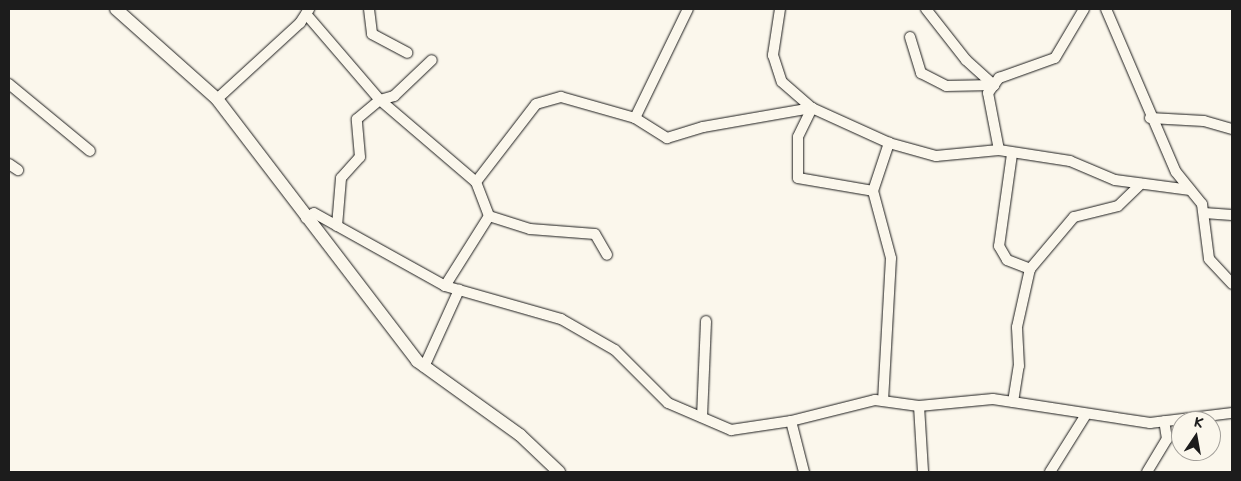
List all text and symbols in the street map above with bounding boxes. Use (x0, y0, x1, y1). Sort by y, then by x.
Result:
north arrow (1171, 411, 1221, 461)
text: K (1193, 412, 1205, 432)

